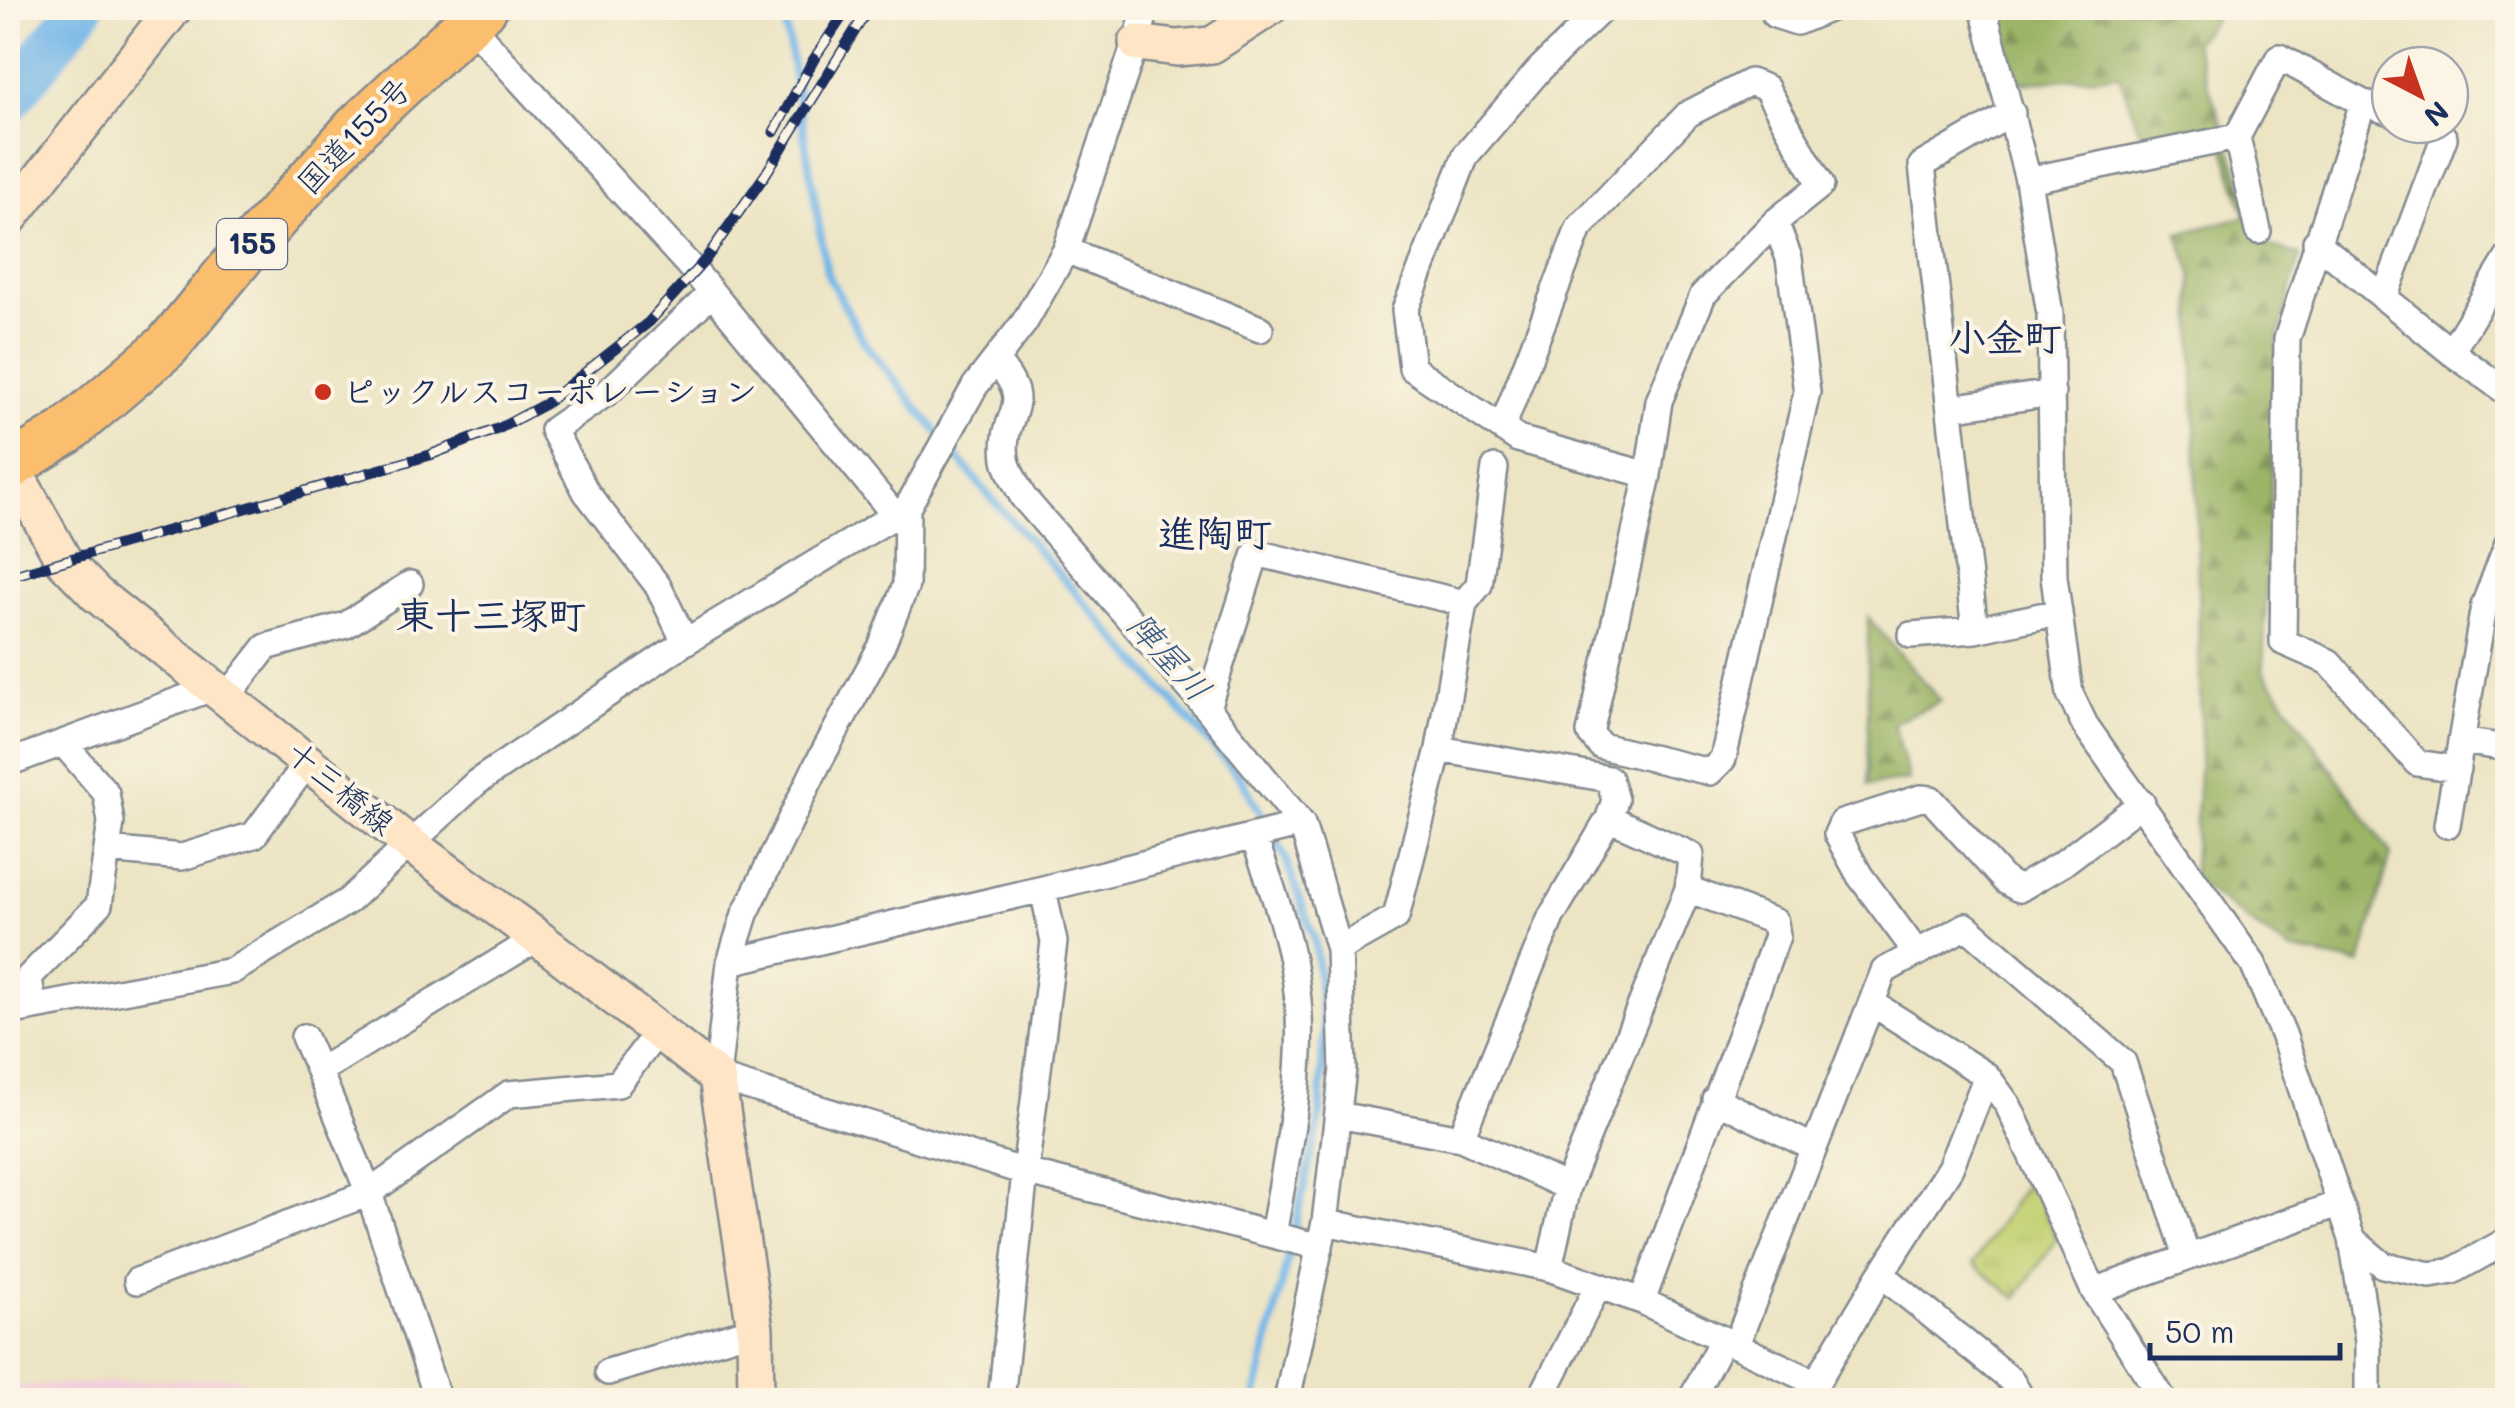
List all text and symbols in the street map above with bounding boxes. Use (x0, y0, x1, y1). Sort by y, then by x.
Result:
north arrow (2370, 45, 2470, 145)
street label: 国道155号 (286, 67, 419, 202)
text: N (2417, 94, 2457, 135)
road number: 155 (217, 219, 287, 269)
district label: 小金町 (1948, 311, 2062, 361)
place label: ピックルスコーポレーション (343, 369, 757, 411)
marker: ピックルスコーポレーション (312, 381, 334, 403)
district label: 進陶町 (1158, 507, 1272, 557)
district label: 東十三塚町 (396, 589, 586, 639)
water label: 陣屋川 (1118, 601, 1223, 710)
street label: 十三橋線 (278, 730, 404, 843)
scale bar (2150, 1298, 2340, 1360)
text: 50 m (2165, 1311, 2235, 1351)

